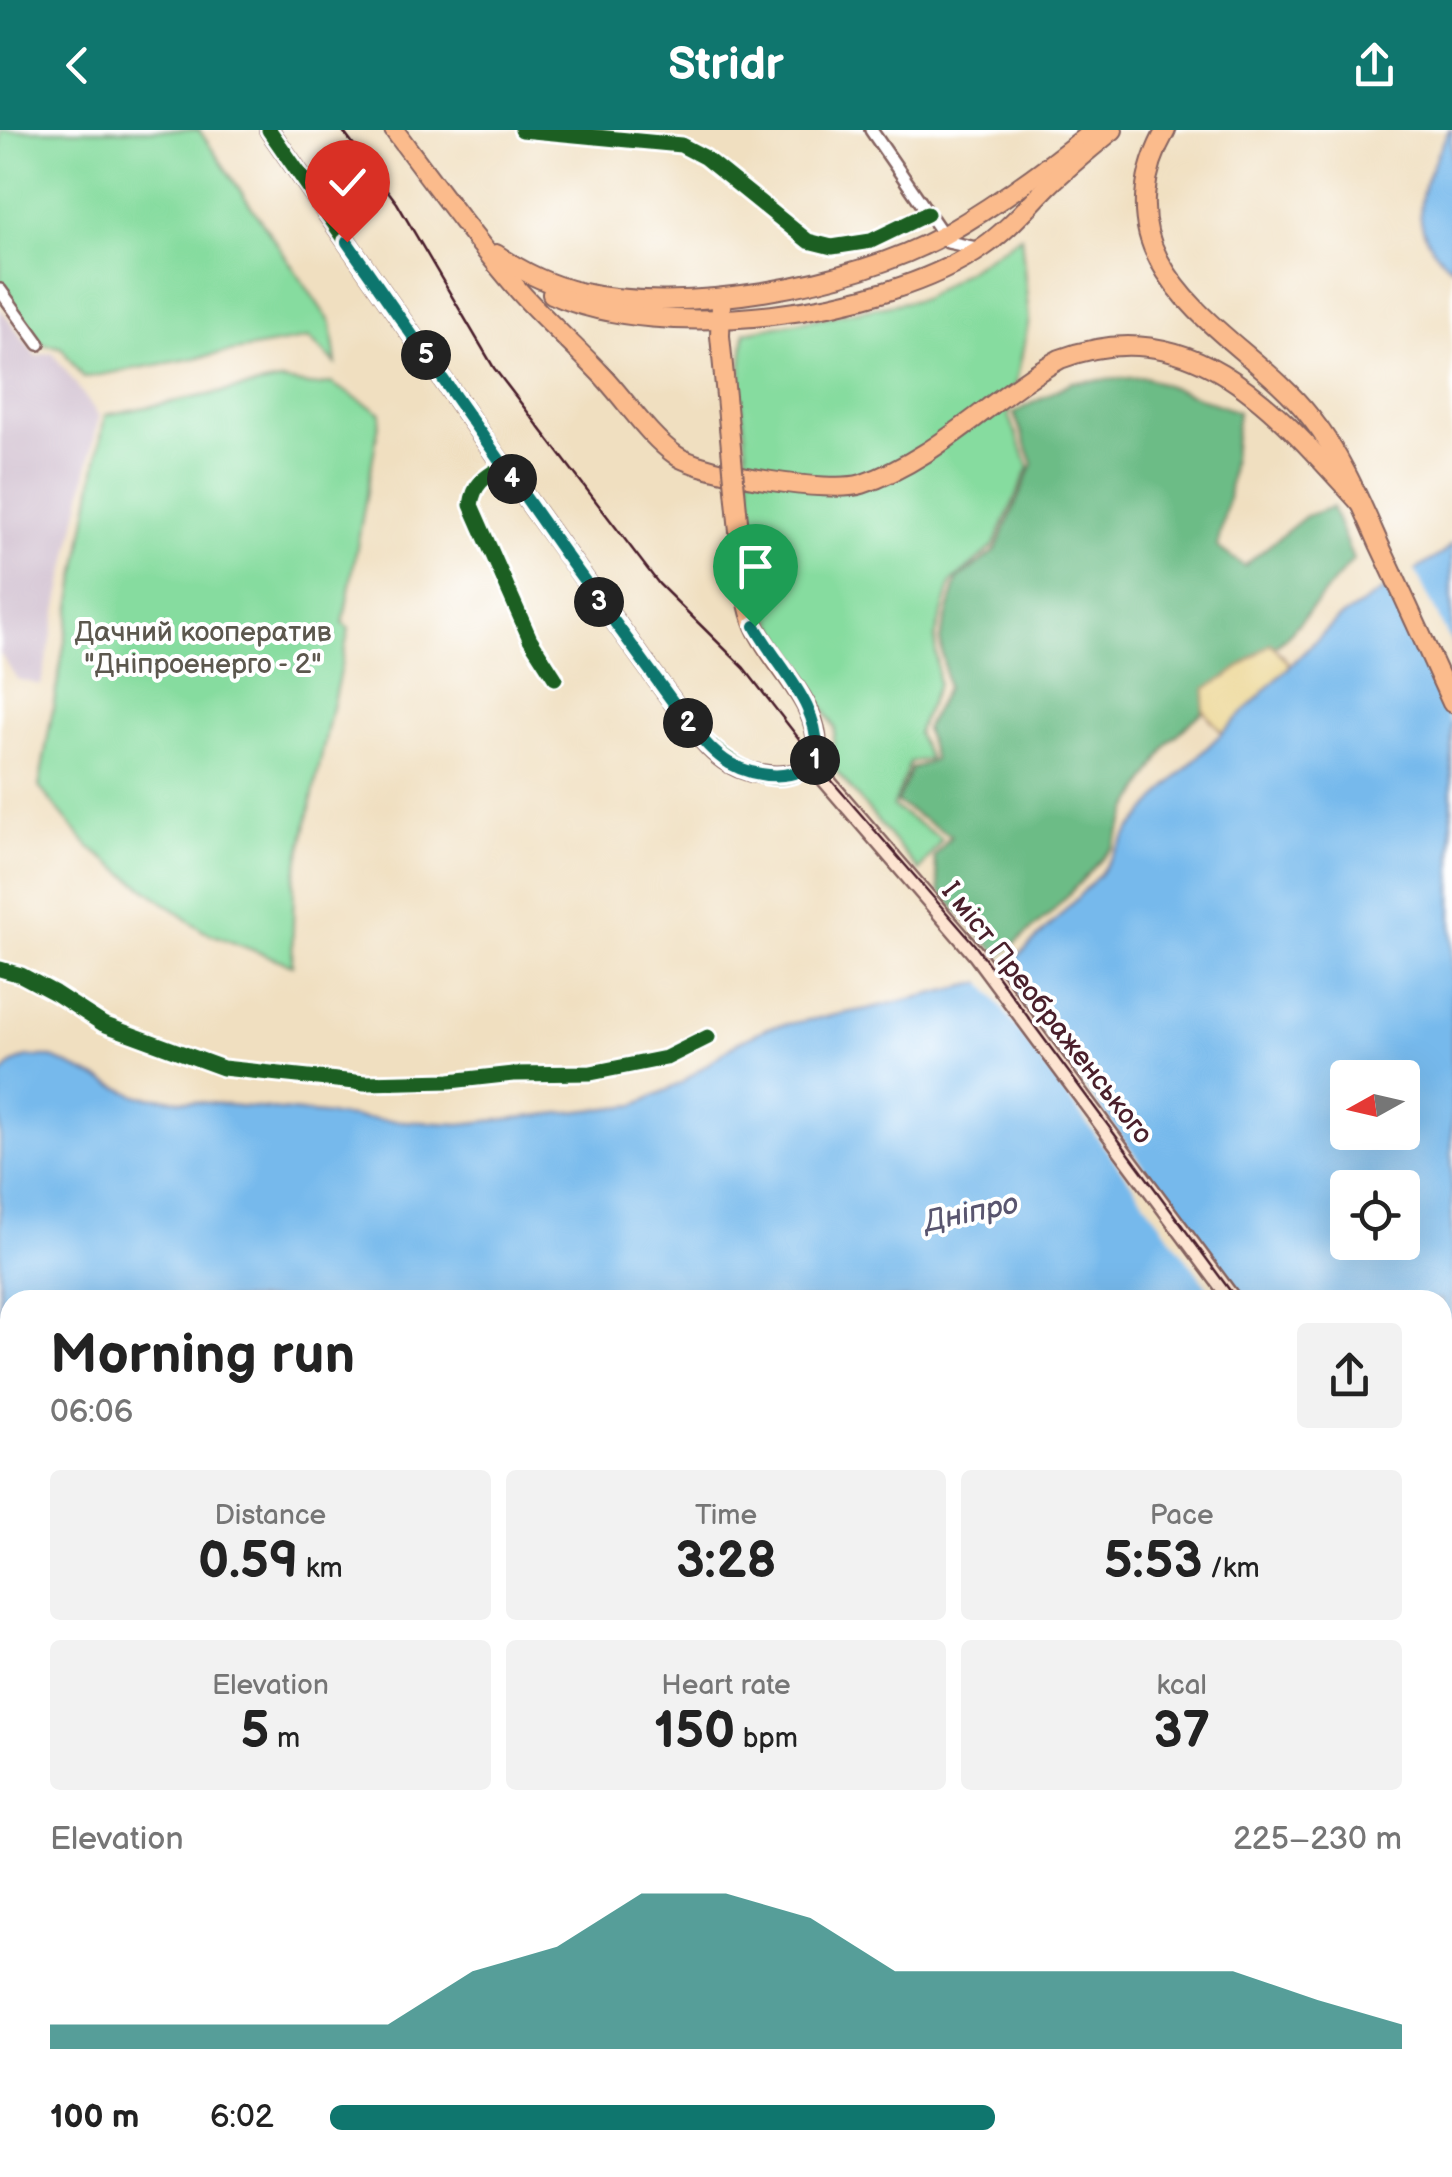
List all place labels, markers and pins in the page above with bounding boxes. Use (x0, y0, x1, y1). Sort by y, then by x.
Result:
pin (305, 140, 390, 243)
pin: 5 (401, 330, 451, 380)
pin: 4 (487, 454, 537, 504)
pin (713, 524, 798, 627)
pin: 3 (574, 577, 624, 627)
pin: 2 (663, 698, 713, 748)
pin: 1 (790, 735, 840, 785)

